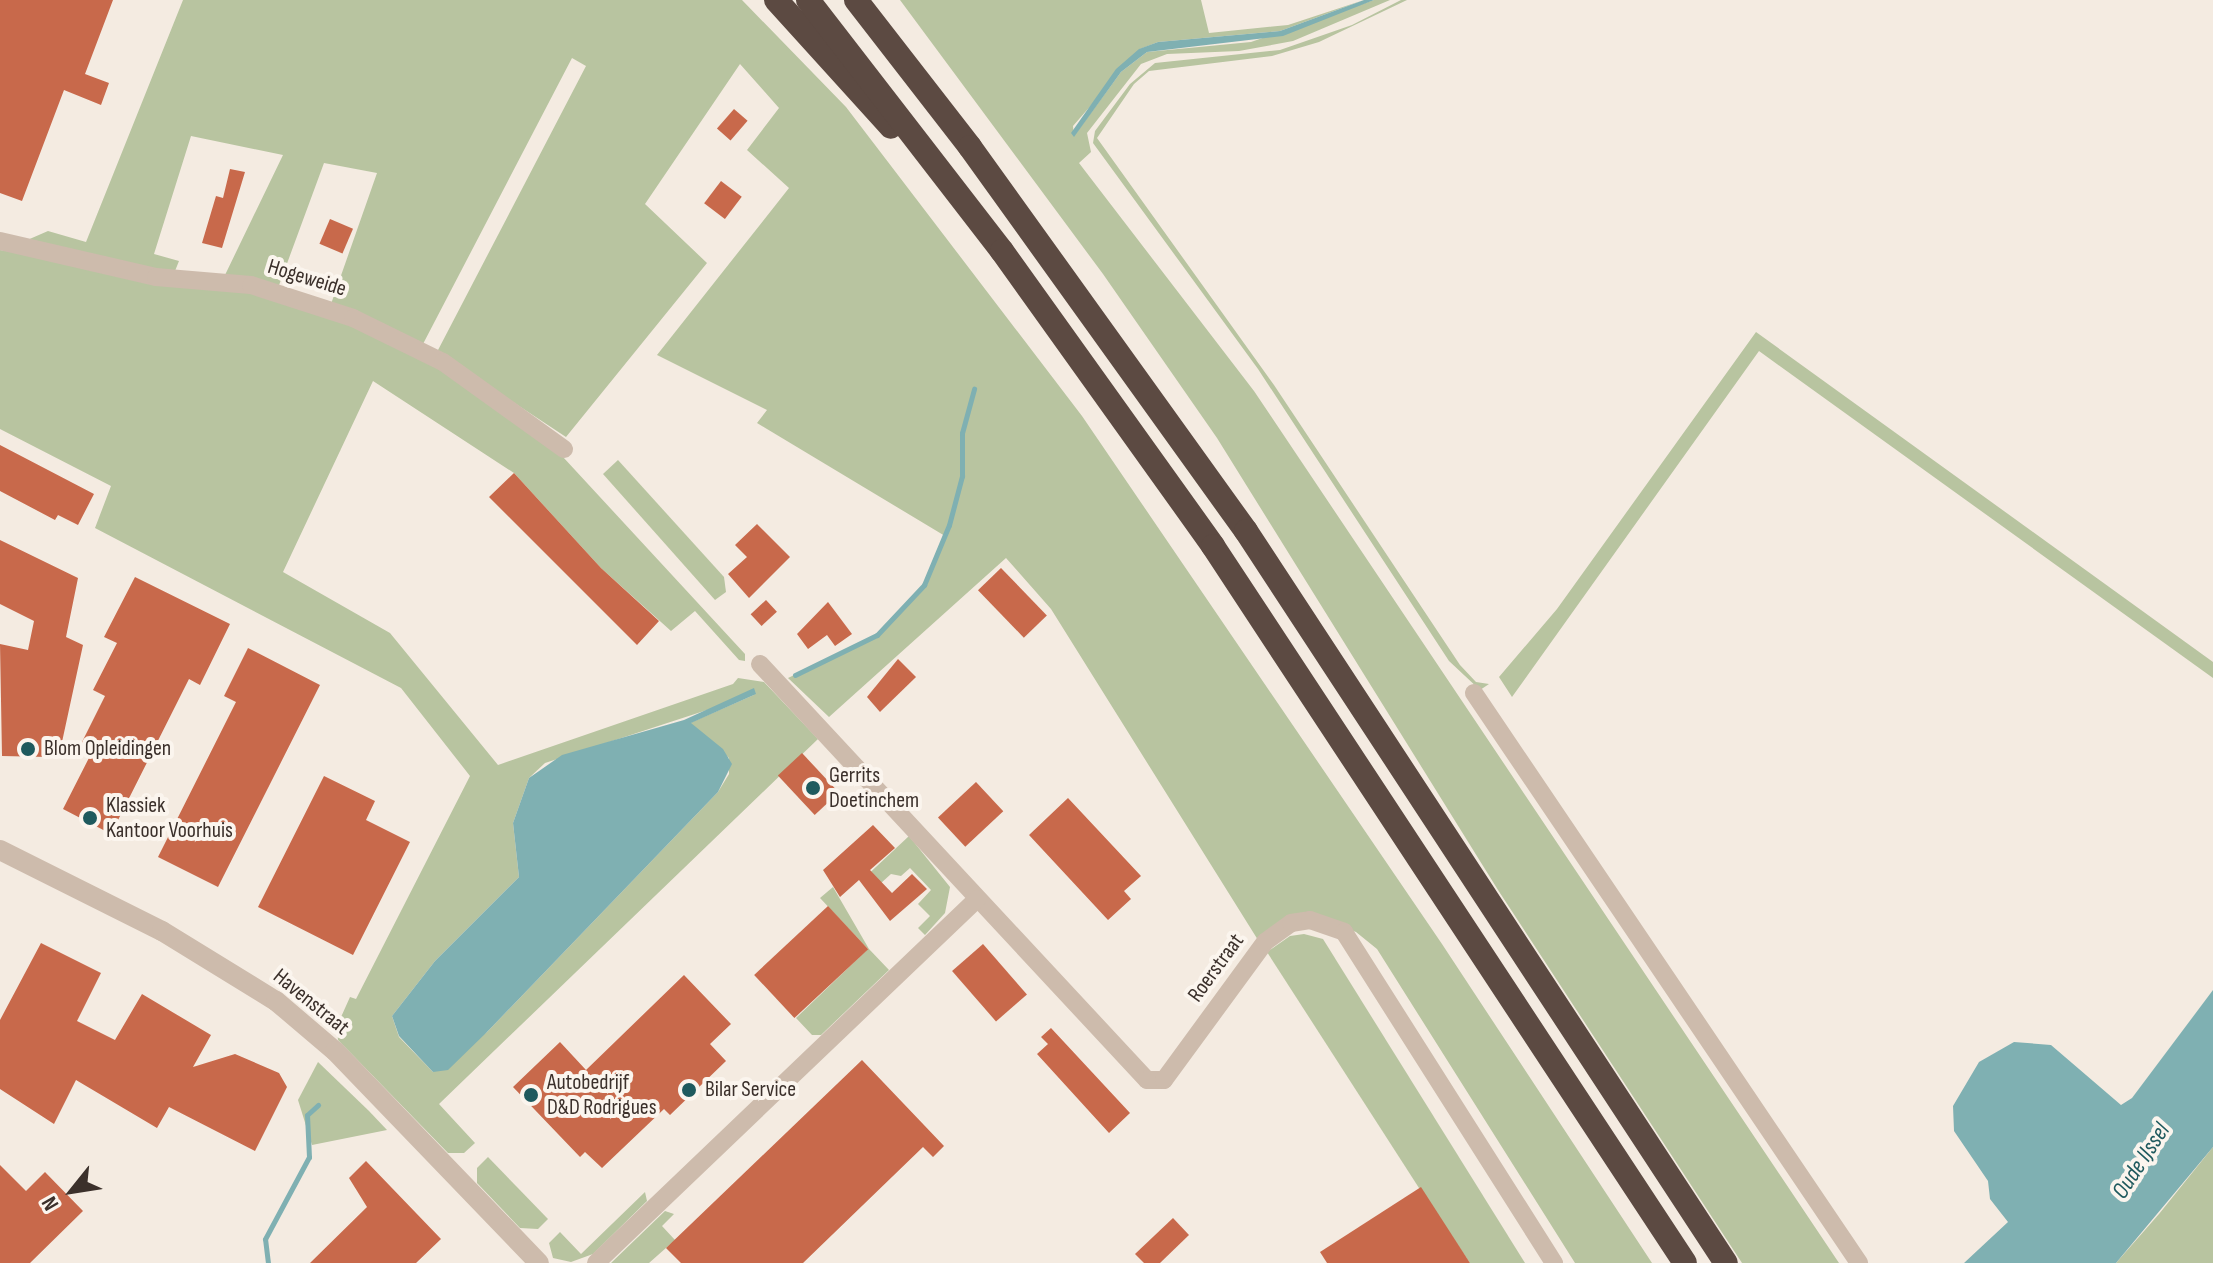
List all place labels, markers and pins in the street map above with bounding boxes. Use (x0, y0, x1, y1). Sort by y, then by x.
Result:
place label: Blom Opleidingen (44, 736, 171, 762)
marker: Blom Opleidingen (19, 740, 37, 758)
place label: Gerrits Doetinchem (829, 762, 919, 814)
marker: Gerrits Doetinchem (804, 779, 822, 797)
place label: Klassiek Kantoor Voorhuis (106, 792, 233, 844)
marker: Klassiek Kantoor Voorhuis (81, 809, 99, 827)
place label: Autobedrijf D&D Rodrigues (547, 1069, 657, 1120)
place label: Bilar Service (705, 1077, 796, 1103)
marker: Bilar Service (680, 1081, 698, 1099)
marker: Autobedrijf D&D Rodrigues (522, 1086, 540, 1104)

